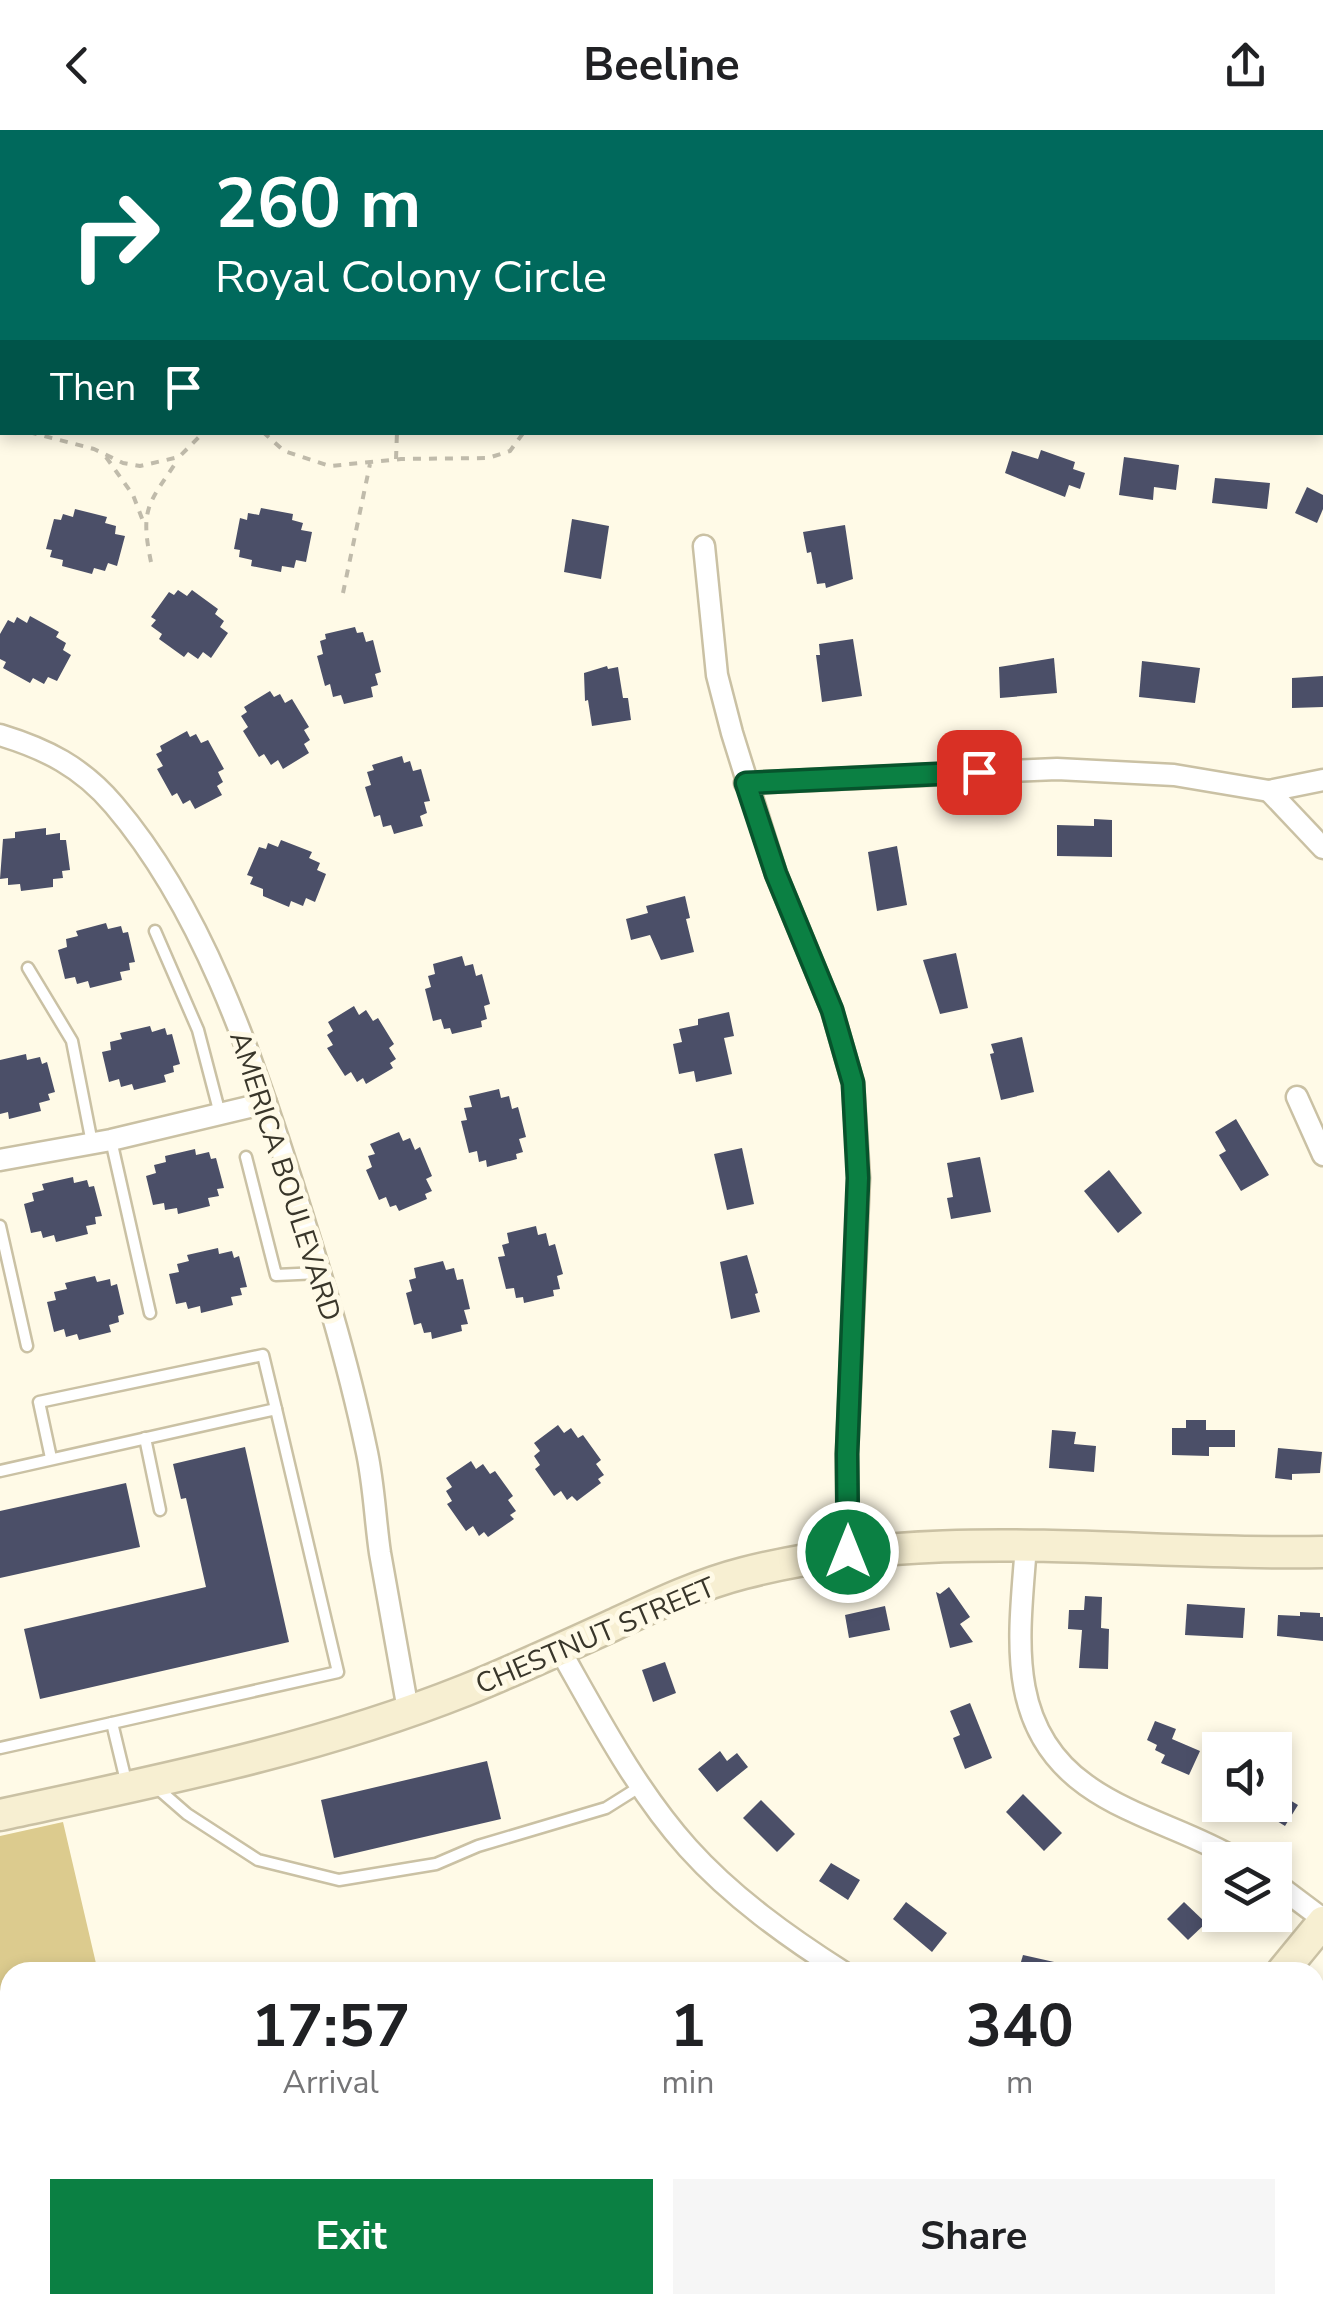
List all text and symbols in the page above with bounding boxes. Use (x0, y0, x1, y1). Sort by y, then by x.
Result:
text: Beeline (583, 35, 740, 96)
icon: back (50, 38, 105, 93)
icon: share (1218, 38, 1273, 93)
text: 260 m (215, 156, 421, 252)
icon: right (50, 170, 180, 300)
text: Royal Colony Circle (215, 247, 607, 308)
icon: arrive (156, 360, 211, 415)
text: Then (50, 362, 136, 413)
pin (937, 730, 1022, 815)
icon: arrive (952, 745, 1007, 800)
street label: AMERICA BOULEVARD (220, 1027, 350, 1326)
position arrow (796, 1500, 900, 1604)
street label: CHESTNUT STREET (470, 1568, 721, 1704)
map controls (1202, 1732, 1292, 1932)
button: sound (1202, 1732, 1292, 1822)
button: layers (1202, 1842, 1292, 1932)
text: 17:57 (251, 1985, 410, 2067)
text: 1 (670, 1985, 706, 2067)
text: 340 (966, 1985, 1074, 2067)
text: Arrival (283, 2061, 379, 2104)
text: min (661, 2061, 714, 2104)
text: m (1006, 2061, 1033, 2104)
button: Exit (50, 2179, 653, 2294)
button: Share (673, 2179, 1275, 2294)

